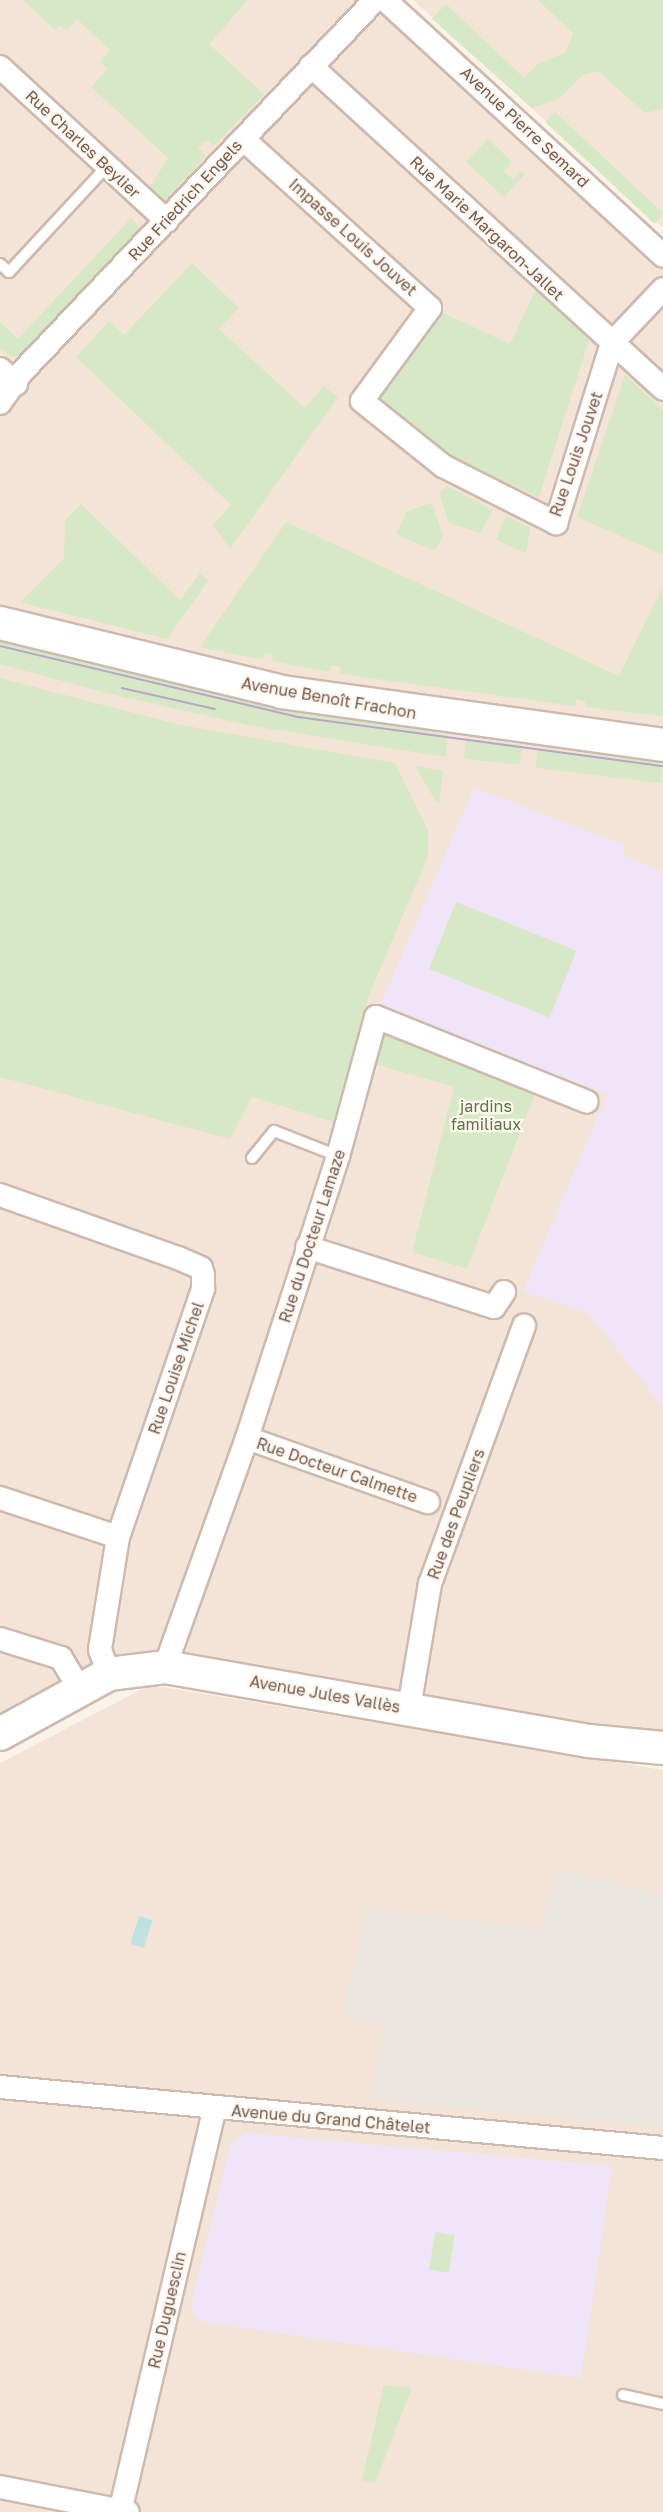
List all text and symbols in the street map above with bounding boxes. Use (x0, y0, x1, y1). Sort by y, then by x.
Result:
street label: Avenue Pierre Semard (457, 62, 593, 192)
street label: Rue Charles Beylier (22, 86, 144, 202)
street label: Rue Friedrich Engels (124, 136, 246, 264)
street label: Rue Marie Margaron-Jallet (406, 152, 568, 304)
street label: Impasse Louis Jouvet (285, 174, 421, 300)
street label: Rue Louis Jouvet (546, 389, 606, 519)
street label: Avenue Benoît Frachon (240, 673, 418, 723)
park label: jardins familiaux (451, 1096, 521, 1134)
street label: Rue du Docteur Lamaze (275, 1147, 349, 1325)
street label: Rue Louise Michel (144, 1299, 208, 1437)
street label: Rue Docteur Calmette (254, 1433, 420, 1507)
street label: Rue des Peupliers (423, 1446, 489, 1582)
street label: Avenue Jules Vallès (248, 1671, 402, 1717)
street label: Avenue du Grand Châtelet (231, 2101, 431, 2137)
street label: Rue Duguesclin (144, 2250, 190, 2370)

